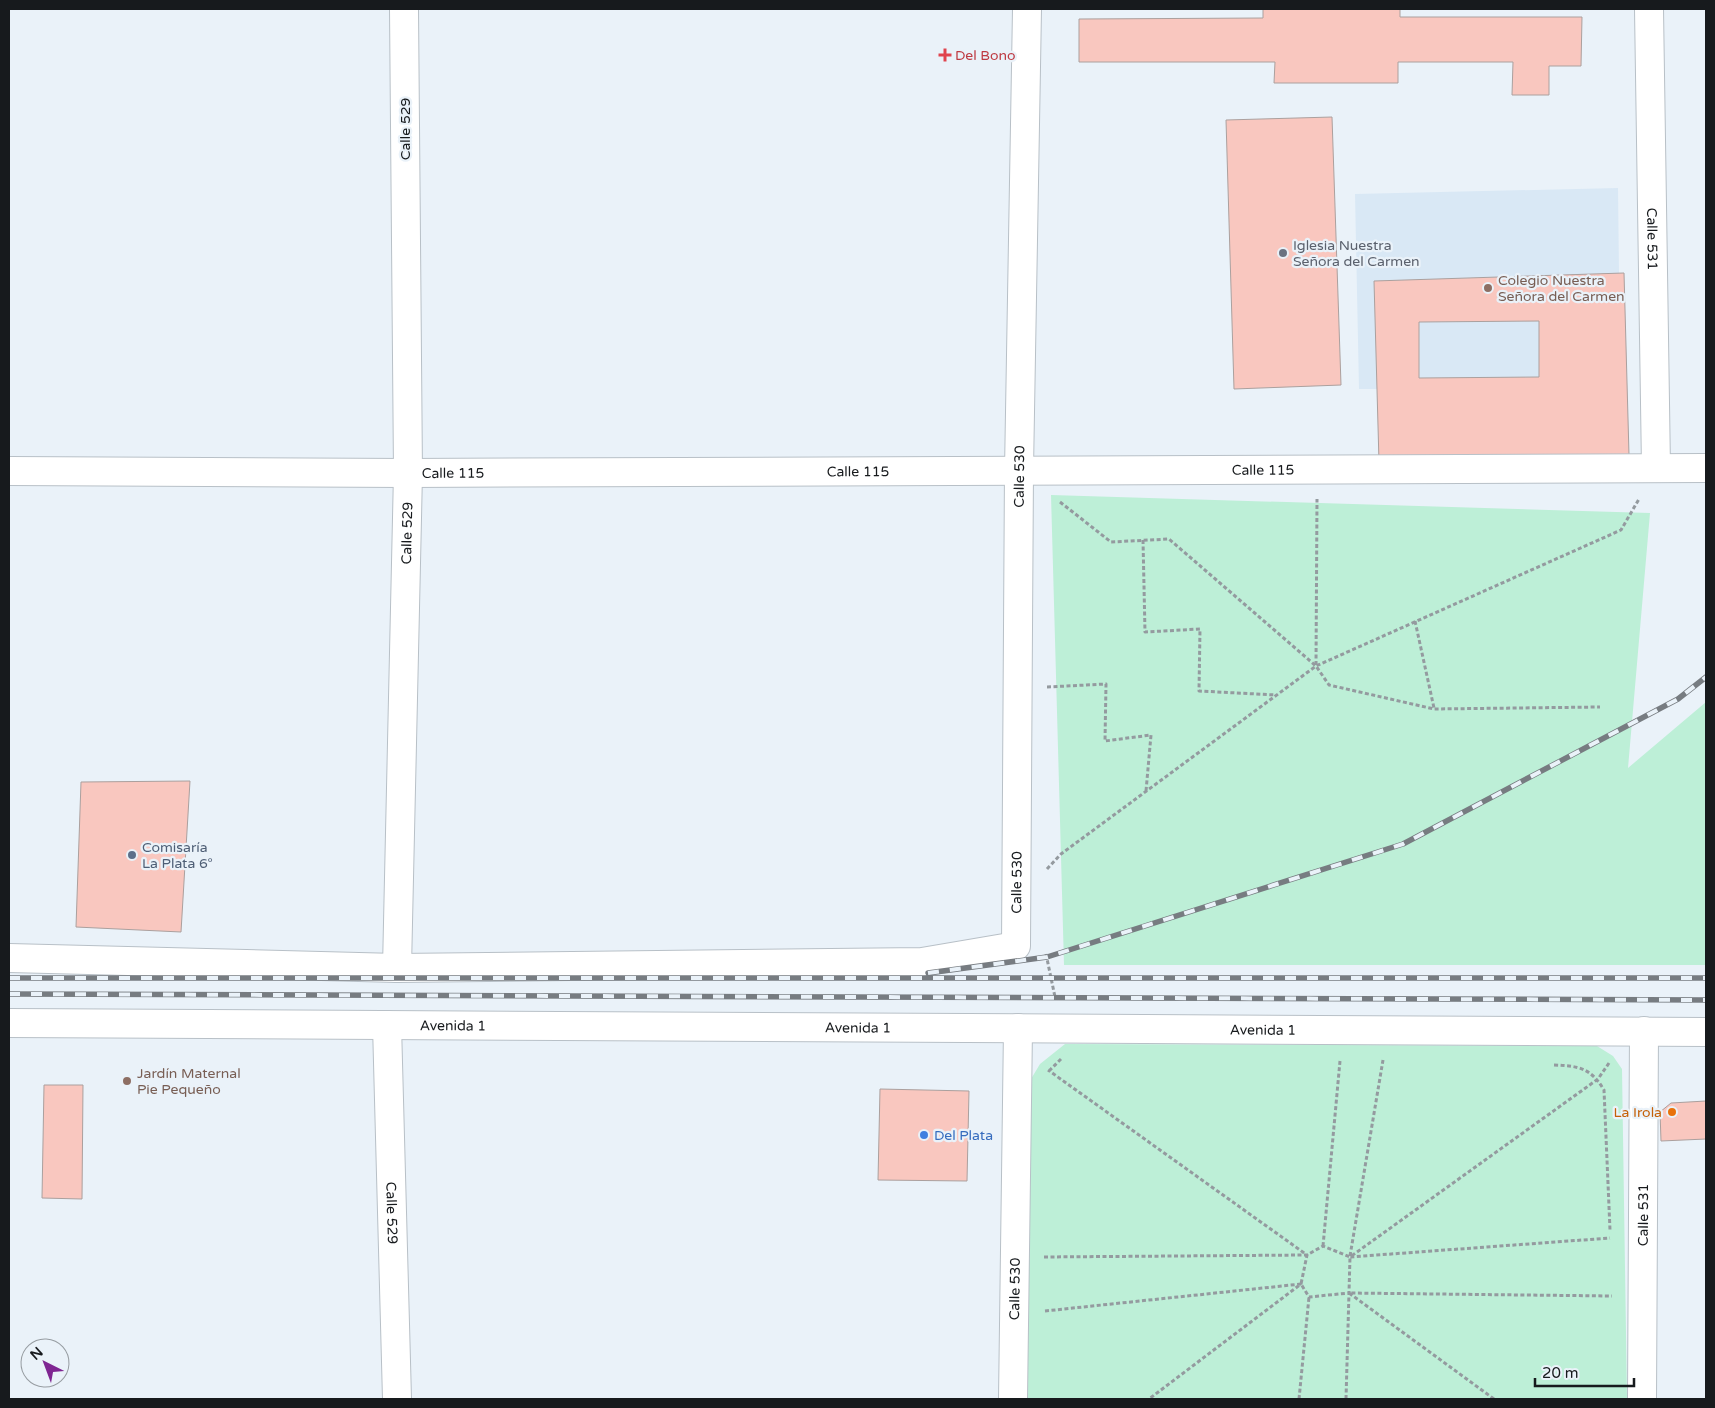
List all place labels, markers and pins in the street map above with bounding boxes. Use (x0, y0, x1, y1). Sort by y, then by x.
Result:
place label: Del Bono (955, 47, 1015, 64)
marker: Del Bono (939, 49, 951, 61)
place label: Iglesia Nuestra Señora del Carmen (1293, 237, 1420, 270)
marker: Iglesia Nuestra Señora del Carmen (1277, 247, 1289, 259)
place label: Colegio Nuestra Señora del Carmen (1498, 272, 1625, 305)
marker: Colegio Nuestra Señora del Carmen (1482, 282, 1494, 294)
place label: Comisaría La Plata 6° (142, 839, 213, 872)
marker: Comisaría La Plata 6° (126, 849, 138, 861)
place label: Jardín Maternal Pie Pequeño (137, 1065, 241, 1098)
marker: Jardín Maternal Pie Pequeño (121, 1075, 133, 1087)
place label: La Irola (1614, 1104, 1662, 1121)
marker: La Irola (1666, 1106, 1678, 1118)
place label: Del Plata (934, 1127, 993, 1144)
marker: Del Plata (918, 1129, 930, 1141)

